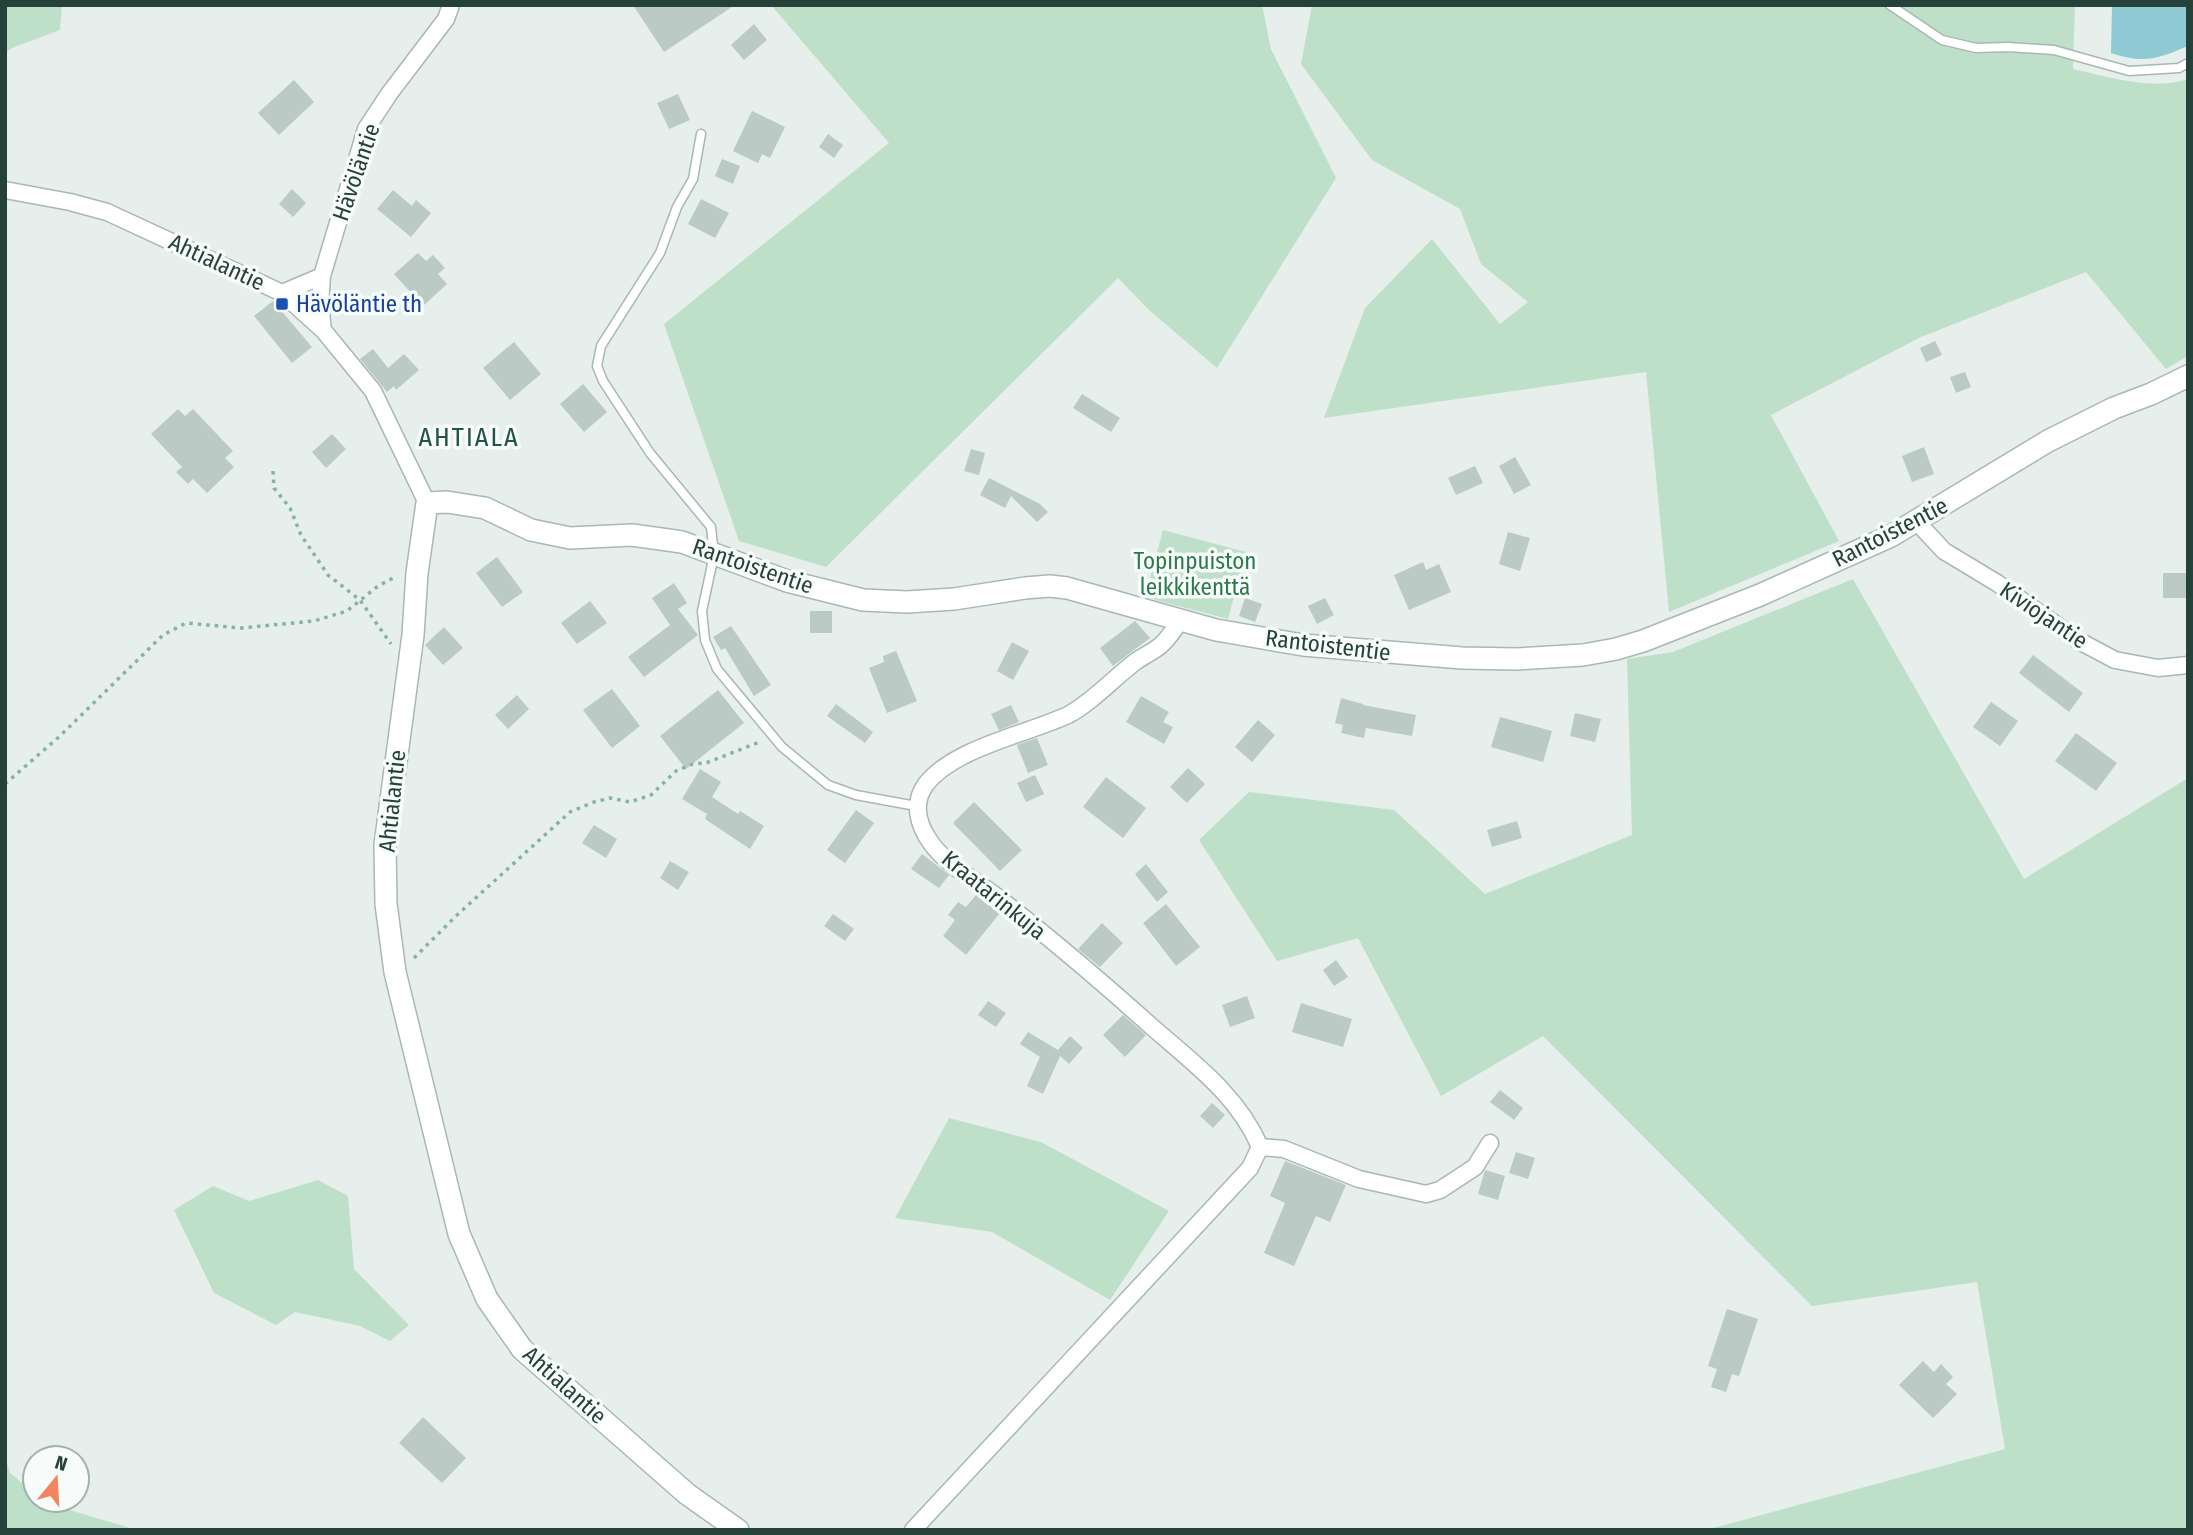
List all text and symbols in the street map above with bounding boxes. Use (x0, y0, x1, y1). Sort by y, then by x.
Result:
street label: Hävöläntie (326, 120, 386, 224)
street label: Ahtialantie (165, 228, 269, 296)
place label: Hävöläntie th (296, 290, 422, 318)
marker: Hävöläntie th (274, 296, 290, 312)
district label: AHTIALA (418, 422, 520, 453)
street label: Rantoistentie (1828, 491, 1952, 573)
street label: Rantoistentie (689, 532, 817, 600)
park label: Topinpuiston leikkikenttä (1134, 547, 1256, 601)
street label: Kiviojantie (1995, 575, 2093, 655)
street label: Rantoistentie (1264, 623, 1392, 667)
street label: Ahtialantie (373, 749, 411, 853)
street label: Kraatarinkuja (936, 844, 1052, 946)
street label: Ahtialantie (518, 1340, 612, 1430)
north arrow (21, 1444, 91, 1514)
text: N (52, 1451, 70, 1476)

